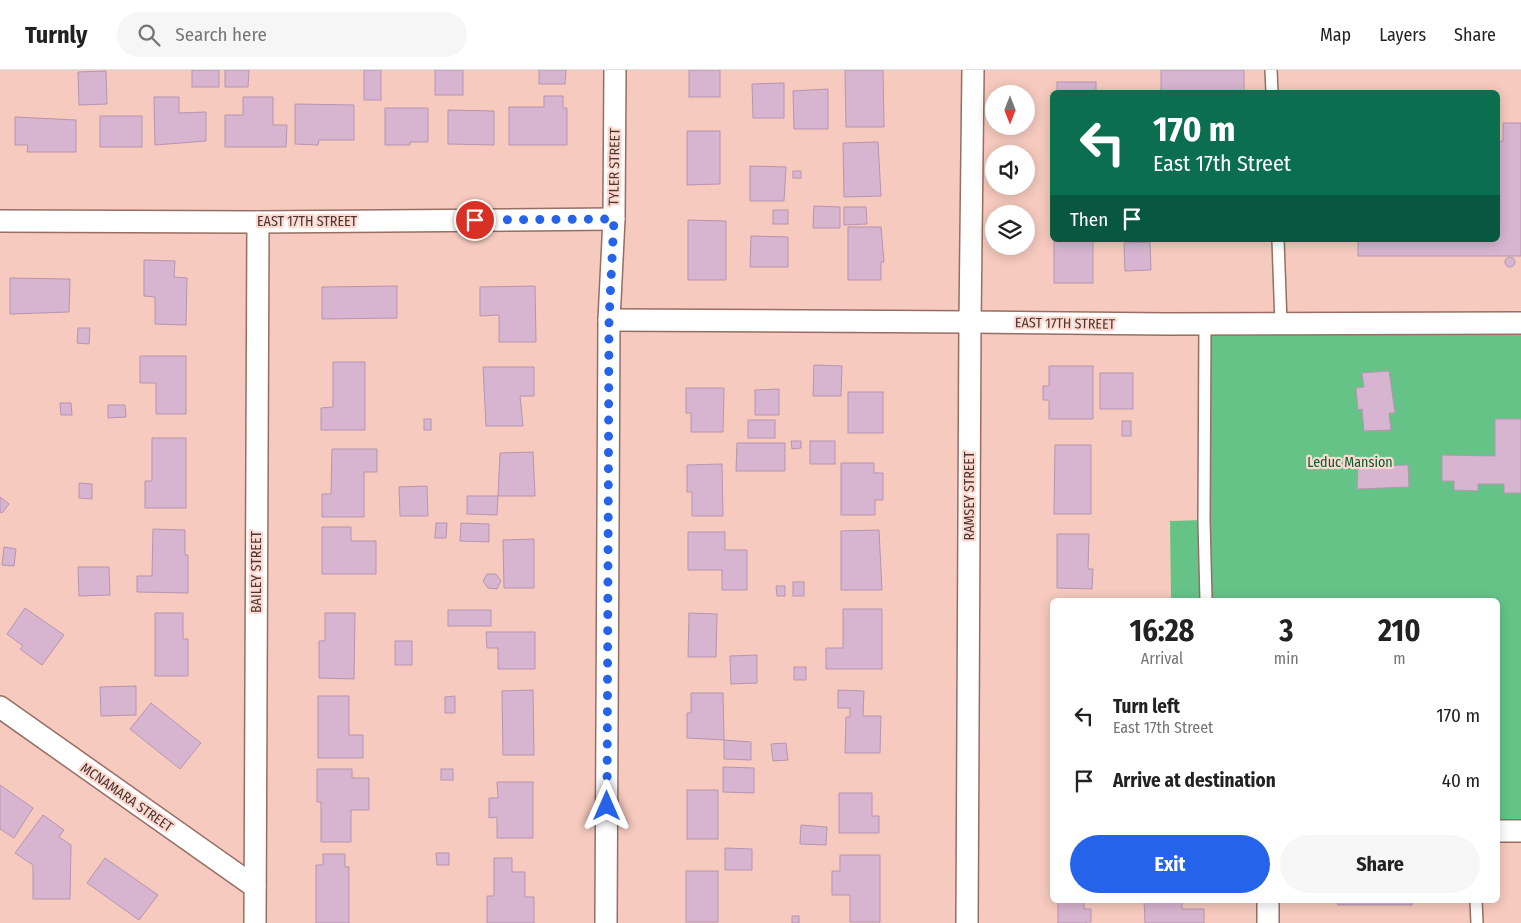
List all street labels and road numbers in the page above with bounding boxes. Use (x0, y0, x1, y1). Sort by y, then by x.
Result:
street label: TYLER STREET (605, 128, 624, 206)
street label: EAST 17TH STREET (257, 213, 358, 230)
street label: EAST 17TH STREET (1015, 314, 1116, 333)
street label: RAMSEY STREET (961, 451, 978, 540)
street label: BAILEY STREET (248, 531, 265, 613)
street label: MCNAMARA STREET (77, 759, 177, 836)

